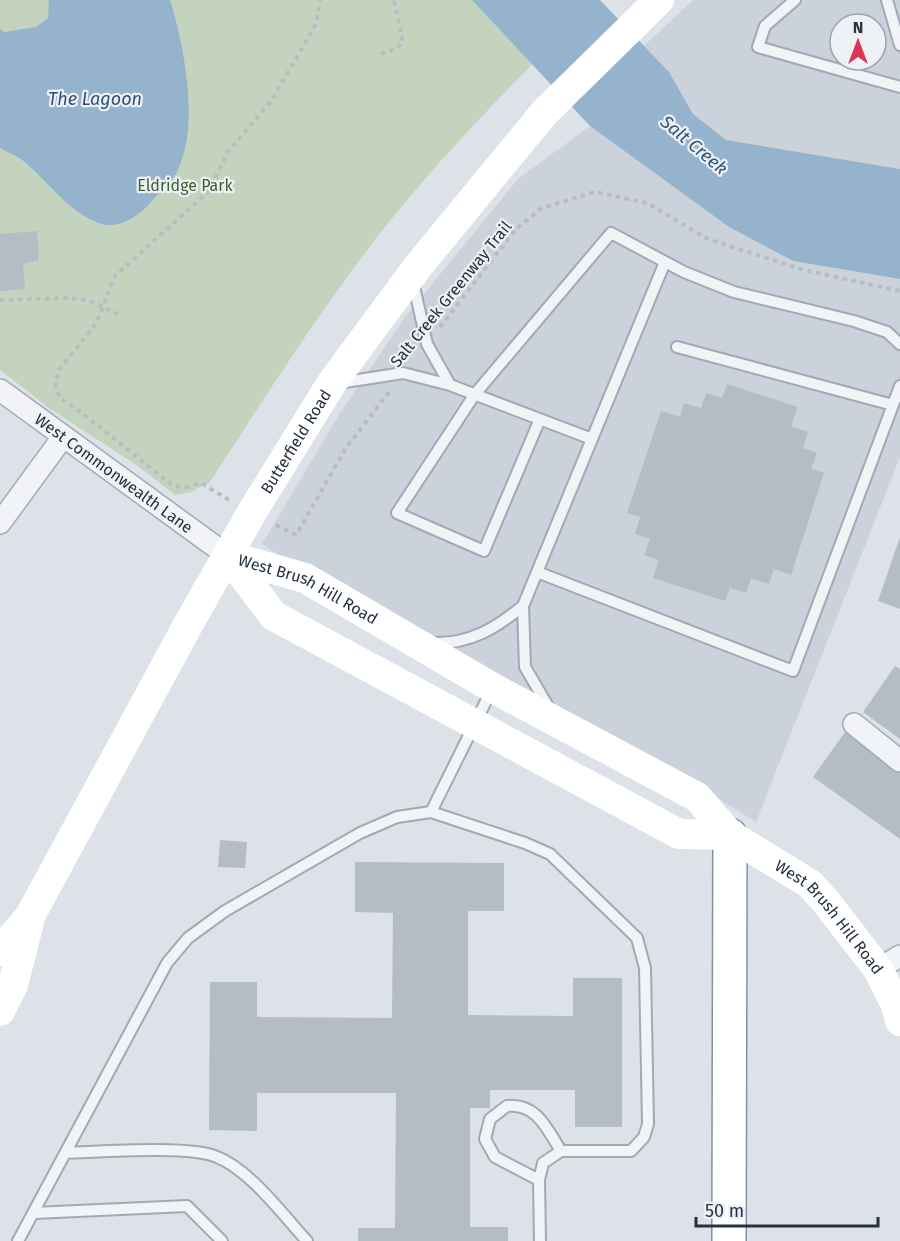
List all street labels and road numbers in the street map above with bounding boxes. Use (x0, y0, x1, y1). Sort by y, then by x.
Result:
street label: Salt Creek Greenway Trail (386, 217, 516, 371)
street label: Butterfield Road (256, 386, 335, 497)
street label: West Commonwealth Lane (31, 409, 197, 537)
street label: West Brush Hill Road (236, 550, 381, 628)
street label: West Brush Hill Road (772, 855, 888, 978)

